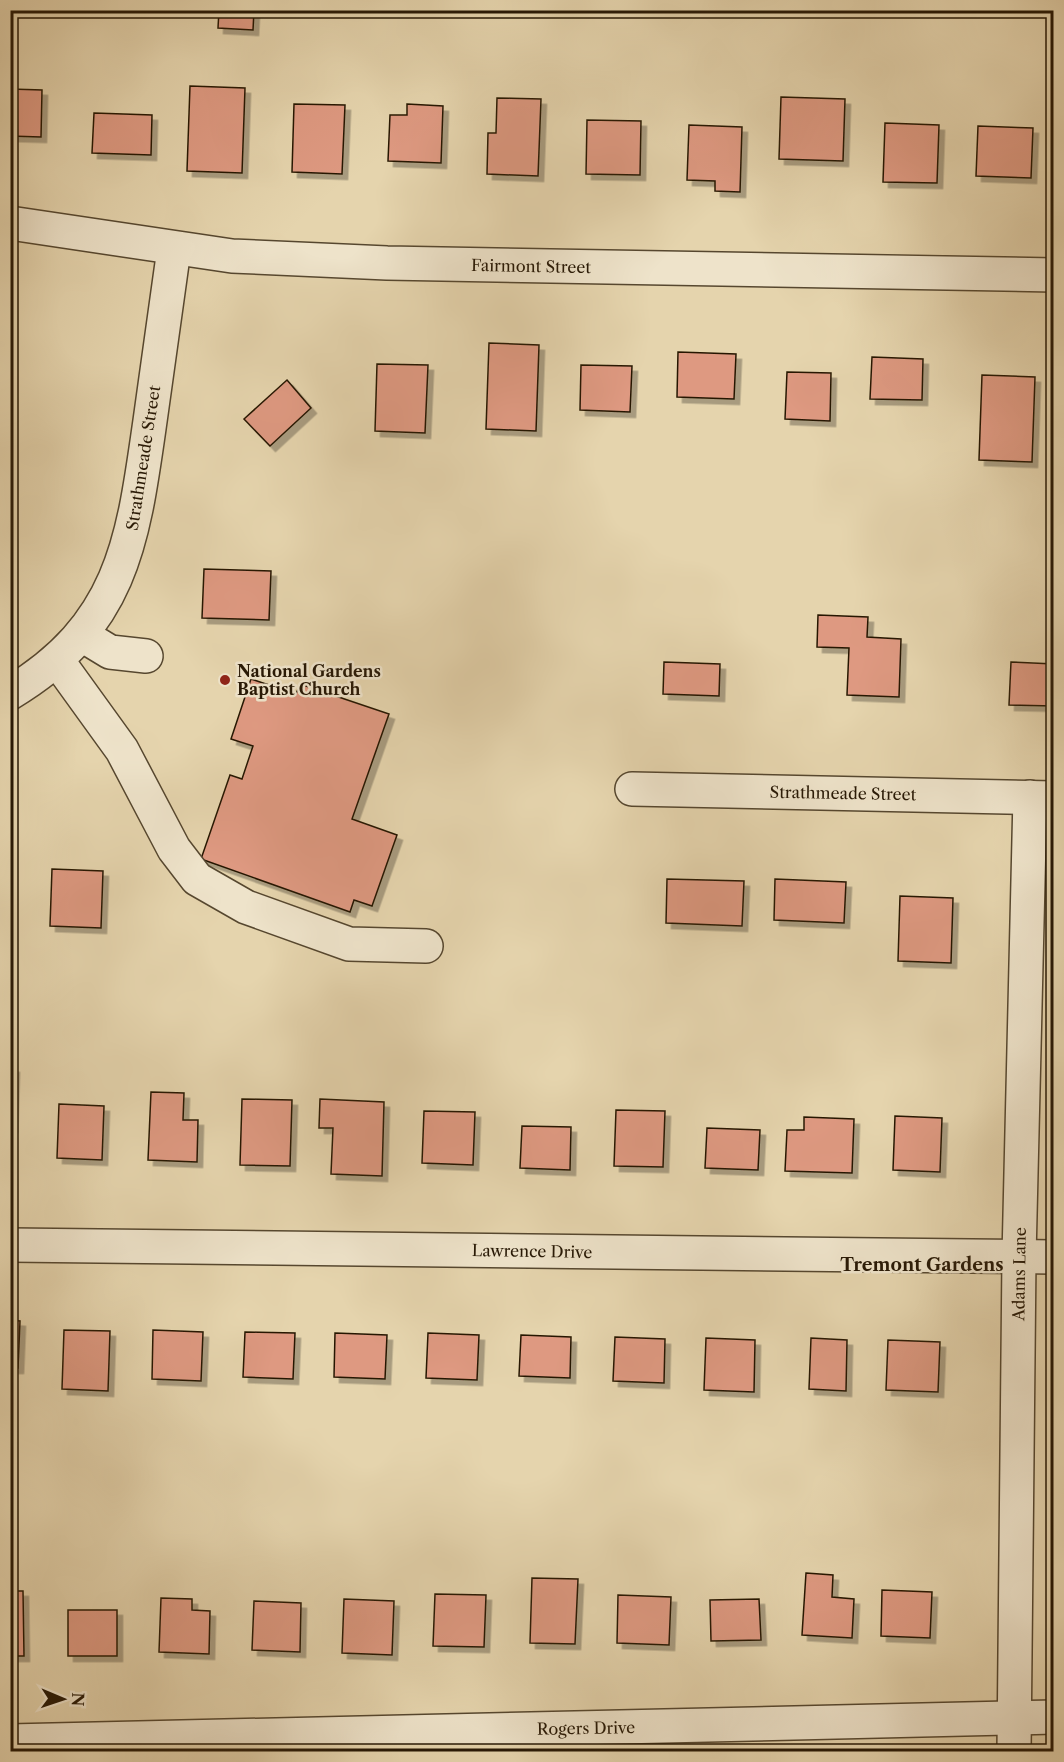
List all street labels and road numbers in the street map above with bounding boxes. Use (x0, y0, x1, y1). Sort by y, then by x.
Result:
street label: Fairmont Street (471, 255, 591, 277)
street label: Strathmeade Street (122, 384, 164, 532)
street label: Strathmeade Street (770, 782, 917, 804)
street label: Adams Lane (1008, 1227, 1030, 1322)
street label: Lawrence Drive (472, 1240, 592, 1262)
street label: Rogers Drive (537, 1717, 635, 1739)

